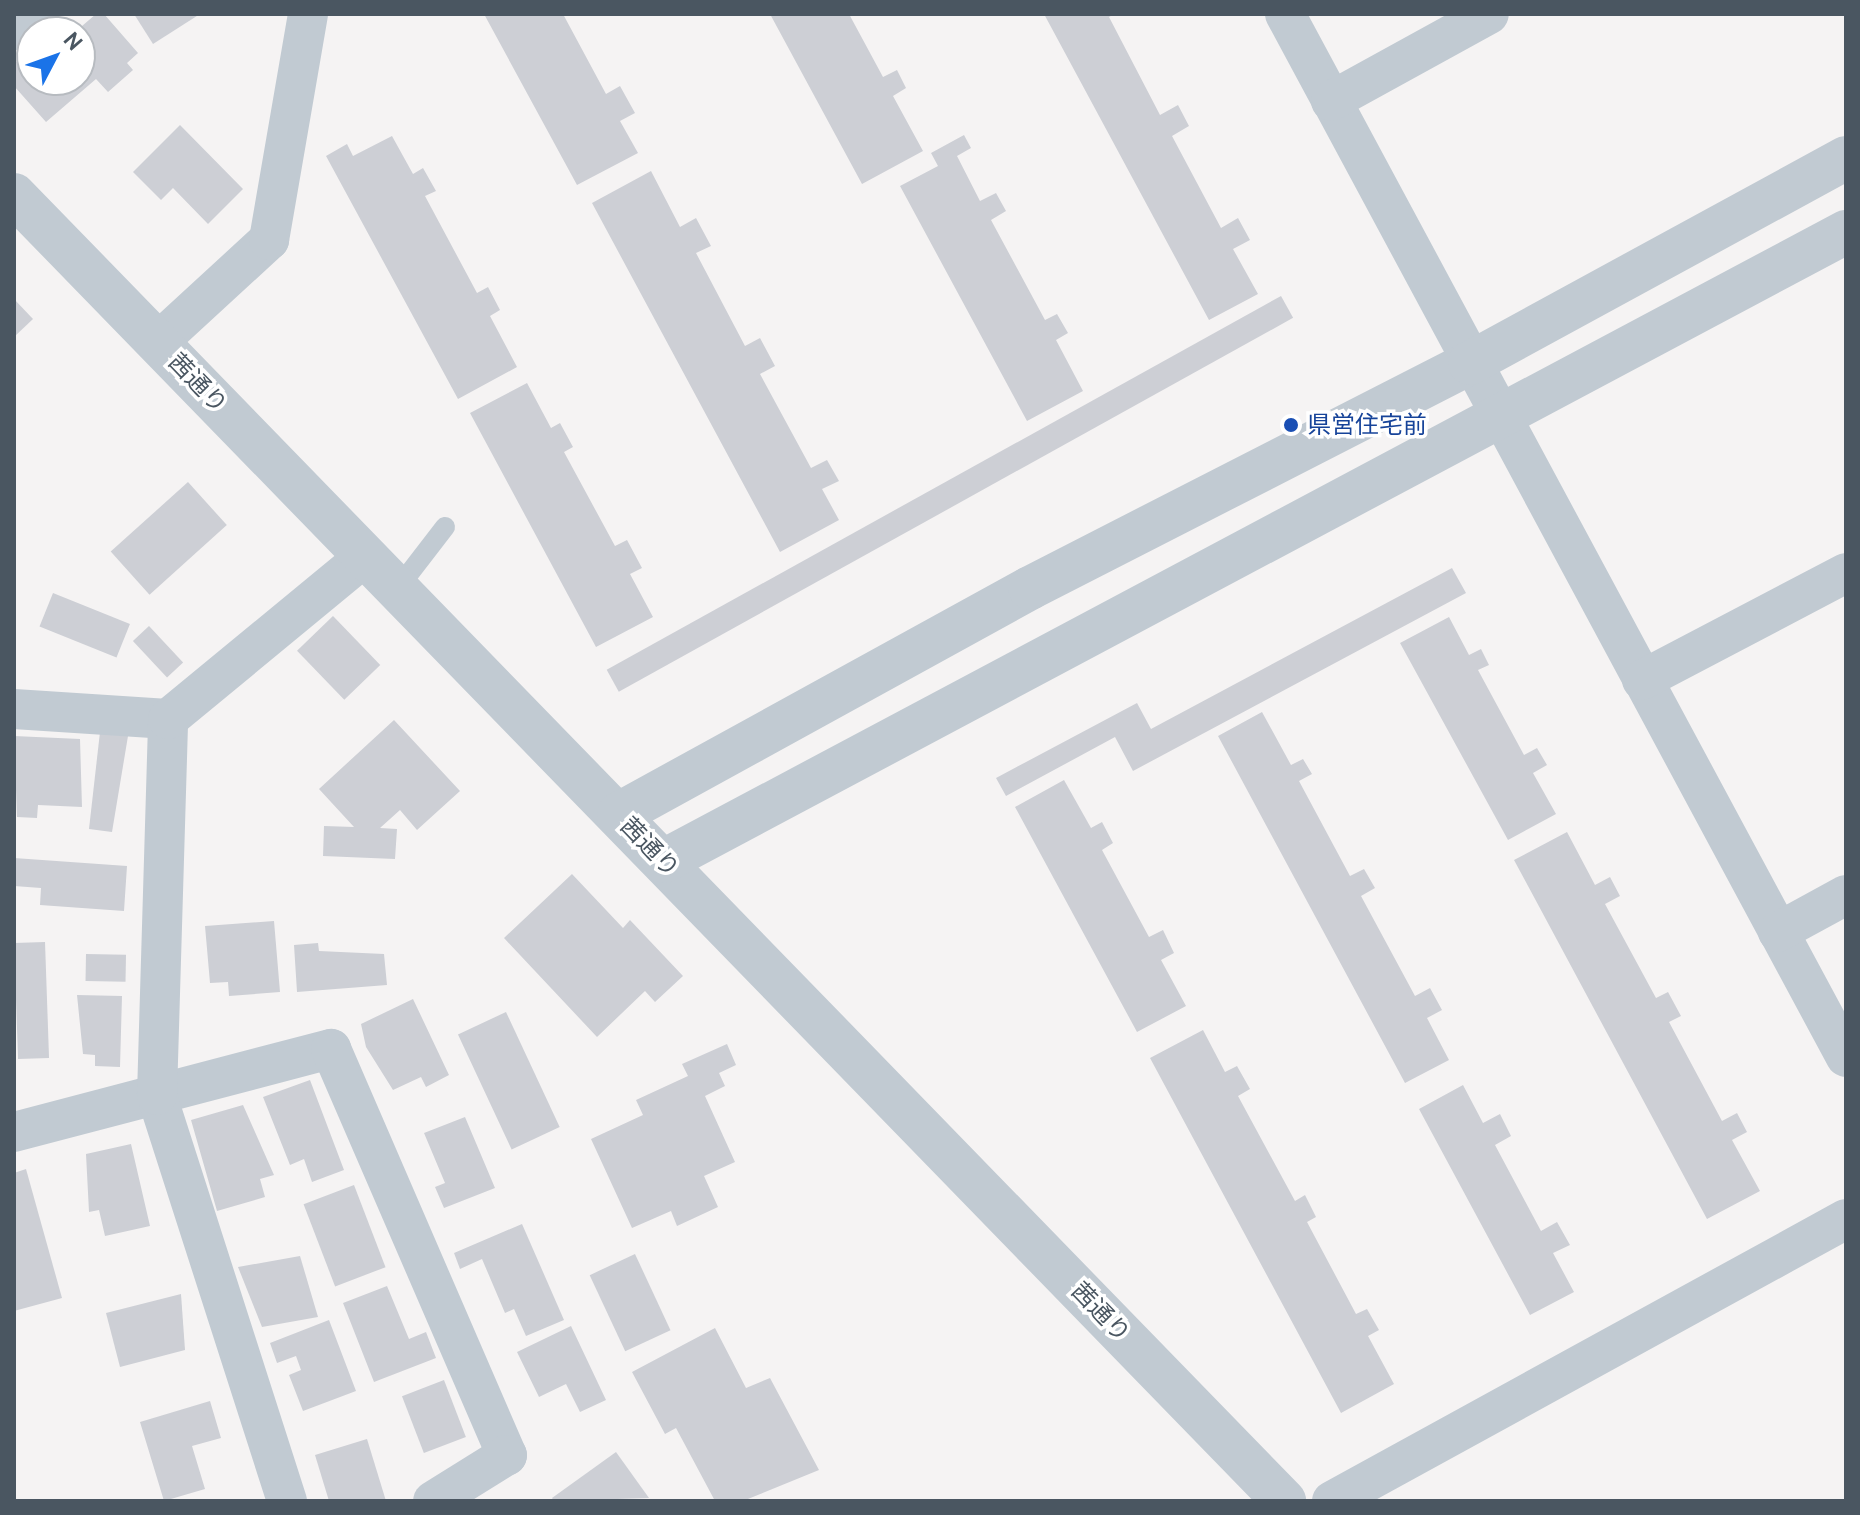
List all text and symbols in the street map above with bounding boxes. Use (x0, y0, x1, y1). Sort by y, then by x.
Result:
north arrow (16, 16, 96, 96)
text: N (58, 27, 88, 56)
street label: 茜通り (163, 347, 233, 419)
place label: 県営住宅前 (1307, 411, 1427, 439)
marker: 県営住宅前 (1282, 416, 1300, 434)
street label: 茜通り (615, 811, 685, 883)
street label: 茜通り (1066, 1276, 1136, 1348)

